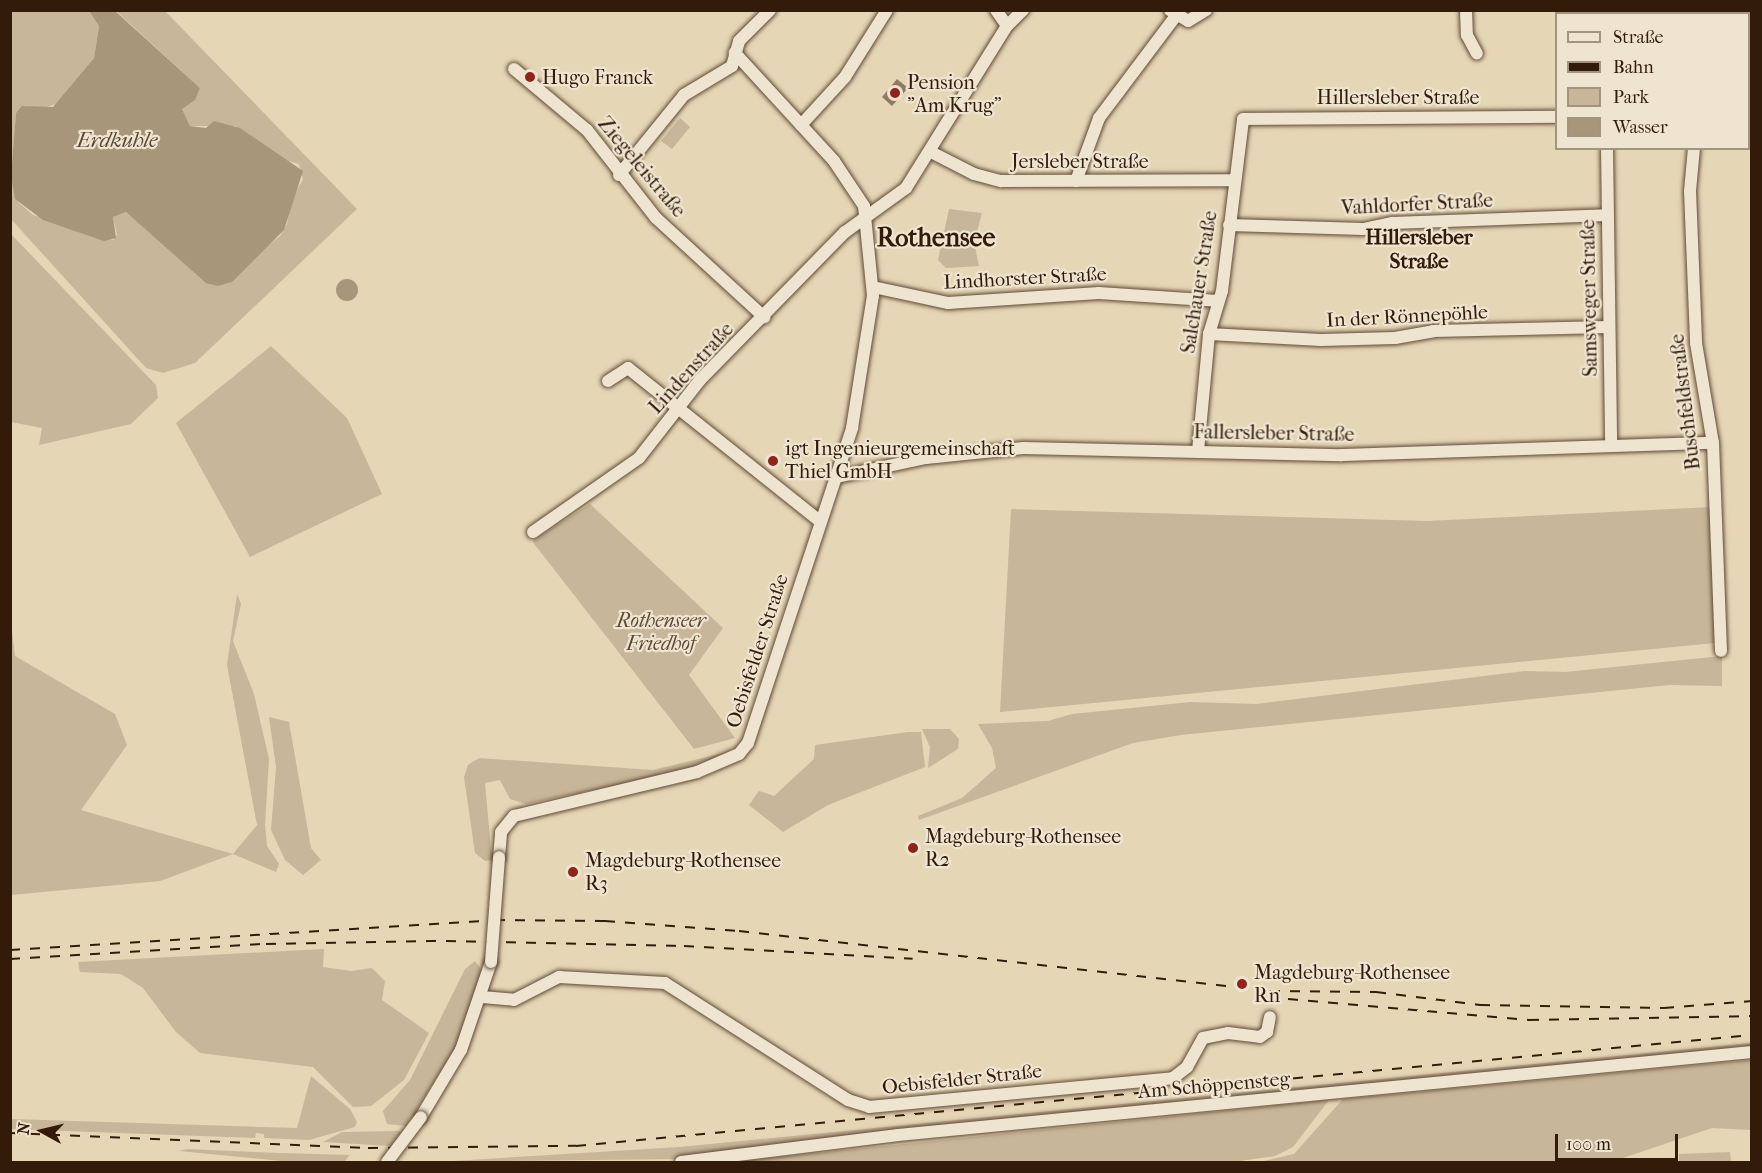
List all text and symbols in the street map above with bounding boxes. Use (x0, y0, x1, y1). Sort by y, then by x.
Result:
legend (1555, 12, 1750, 150)
text: Straße (1613, 27, 1663, 48)
text: Bahn (1613, 57, 1654, 78)
place label: Hugo Franck (542, 65, 653, 89)
marker: Hugo Franck (523, 70, 537, 84)
place label: Pension "Am Krug" (907, 70, 1002, 117)
street label: Hillersleber Straße (1317, 85, 1479, 109)
marker: Pension "Am Krug" (888, 86, 902, 100)
text: Park (1613, 87, 1649, 108)
street label: Ziegeleistraße (593, 112, 691, 222)
text: Wasser (1613, 117, 1668, 138)
water label: Erdkuhle (77, 127, 157, 153)
street label: Jersleber Straße (1011, 149, 1149, 173)
street label: Vahldorfer Straße (1340, 188, 1494, 220)
street label: Salchauer Straße (1176, 209, 1222, 355)
street label: Samsweger Straße (1576, 219, 1602, 377)
district label: Rothensee (877, 222, 995, 254)
district label: Hillersleber Straße (1365, 224, 1473, 274)
street label: Lindhorster Straße (943, 262, 1107, 294)
street label: In der Rönnepöhle (1326, 300, 1488, 332)
street label: Lindenstraße (644, 317, 738, 419)
street label: Buschfeldstraße (1665, 332, 1705, 472)
street label: Fallersleber Straße (1193, 420, 1355, 446)
place label: igt Ingenieurgemeinschaft Thiel GmbH (785, 437, 1015, 484)
marker: igt Ingenieurgemeinschaft Thiel GmbH (766, 454, 780, 468)
street label: Oebisfelder Straße (721, 571, 793, 731)
park label: Rothenseer Friedhof (616, 609, 706, 656)
place label: Magdeburg-Rothensee R2 (925, 825, 1121, 872)
marker: Magdeburg-Rothensee R2 (906, 841, 920, 855)
place label: Magdeburg-Rothensee R3 (585, 849, 781, 896)
marker: Magdeburg-Rothensee R3 (566, 865, 580, 879)
place label: Magdeburg-Rothensee Rn (1254, 960, 1450, 1007)
marker: Magdeburg-Rothensee Rn (1235, 977, 1249, 991)
street label: Oebisfelder Straße (881, 1059, 1043, 1099)
street label: Am Schöppensteg (1137, 1066, 1291, 1104)
north arrow (12, 1101, 72, 1161)
text: N (13, 1121, 34, 1136)
scale bar (1558, 1122, 1681, 1160)
text: 100 m (1566, 1134, 1611, 1155)

